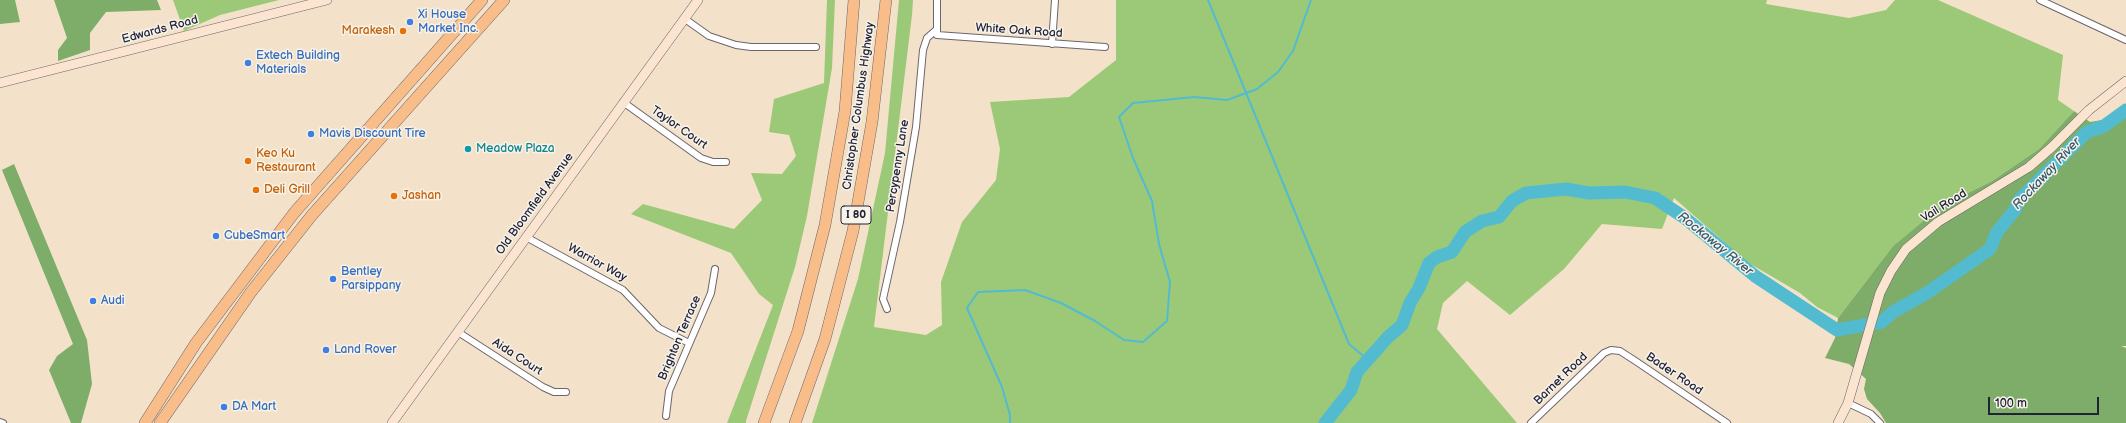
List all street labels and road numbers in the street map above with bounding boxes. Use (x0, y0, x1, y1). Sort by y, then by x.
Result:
street label: Edwards Road (120, 13, 200, 47)
street label: Christopher Columbus Highway (840, 21, 878, 191)
street label: White Oak Road (975, 21, 1063, 41)
street label: Taylor Court (648, 103, 710, 153)
street label: Percypenny Lane (884, 119, 912, 213)
street label: Old Bloomfield Avenue (493, 150, 577, 258)
street label: Vail Road (1919, 186, 1969, 226)
road number: I 80 (841, 206, 871, 224)
street label: Warrior Way (565, 241, 629, 285)
street label: Brighton Terrace (656, 293, 704, 383)
street label: Aida Court (489, 335, 545, 379)
street label: Barnet Road (1531, 350, 1591, 408)
street label: Bader Road (1643, 350, 1705, 398)

